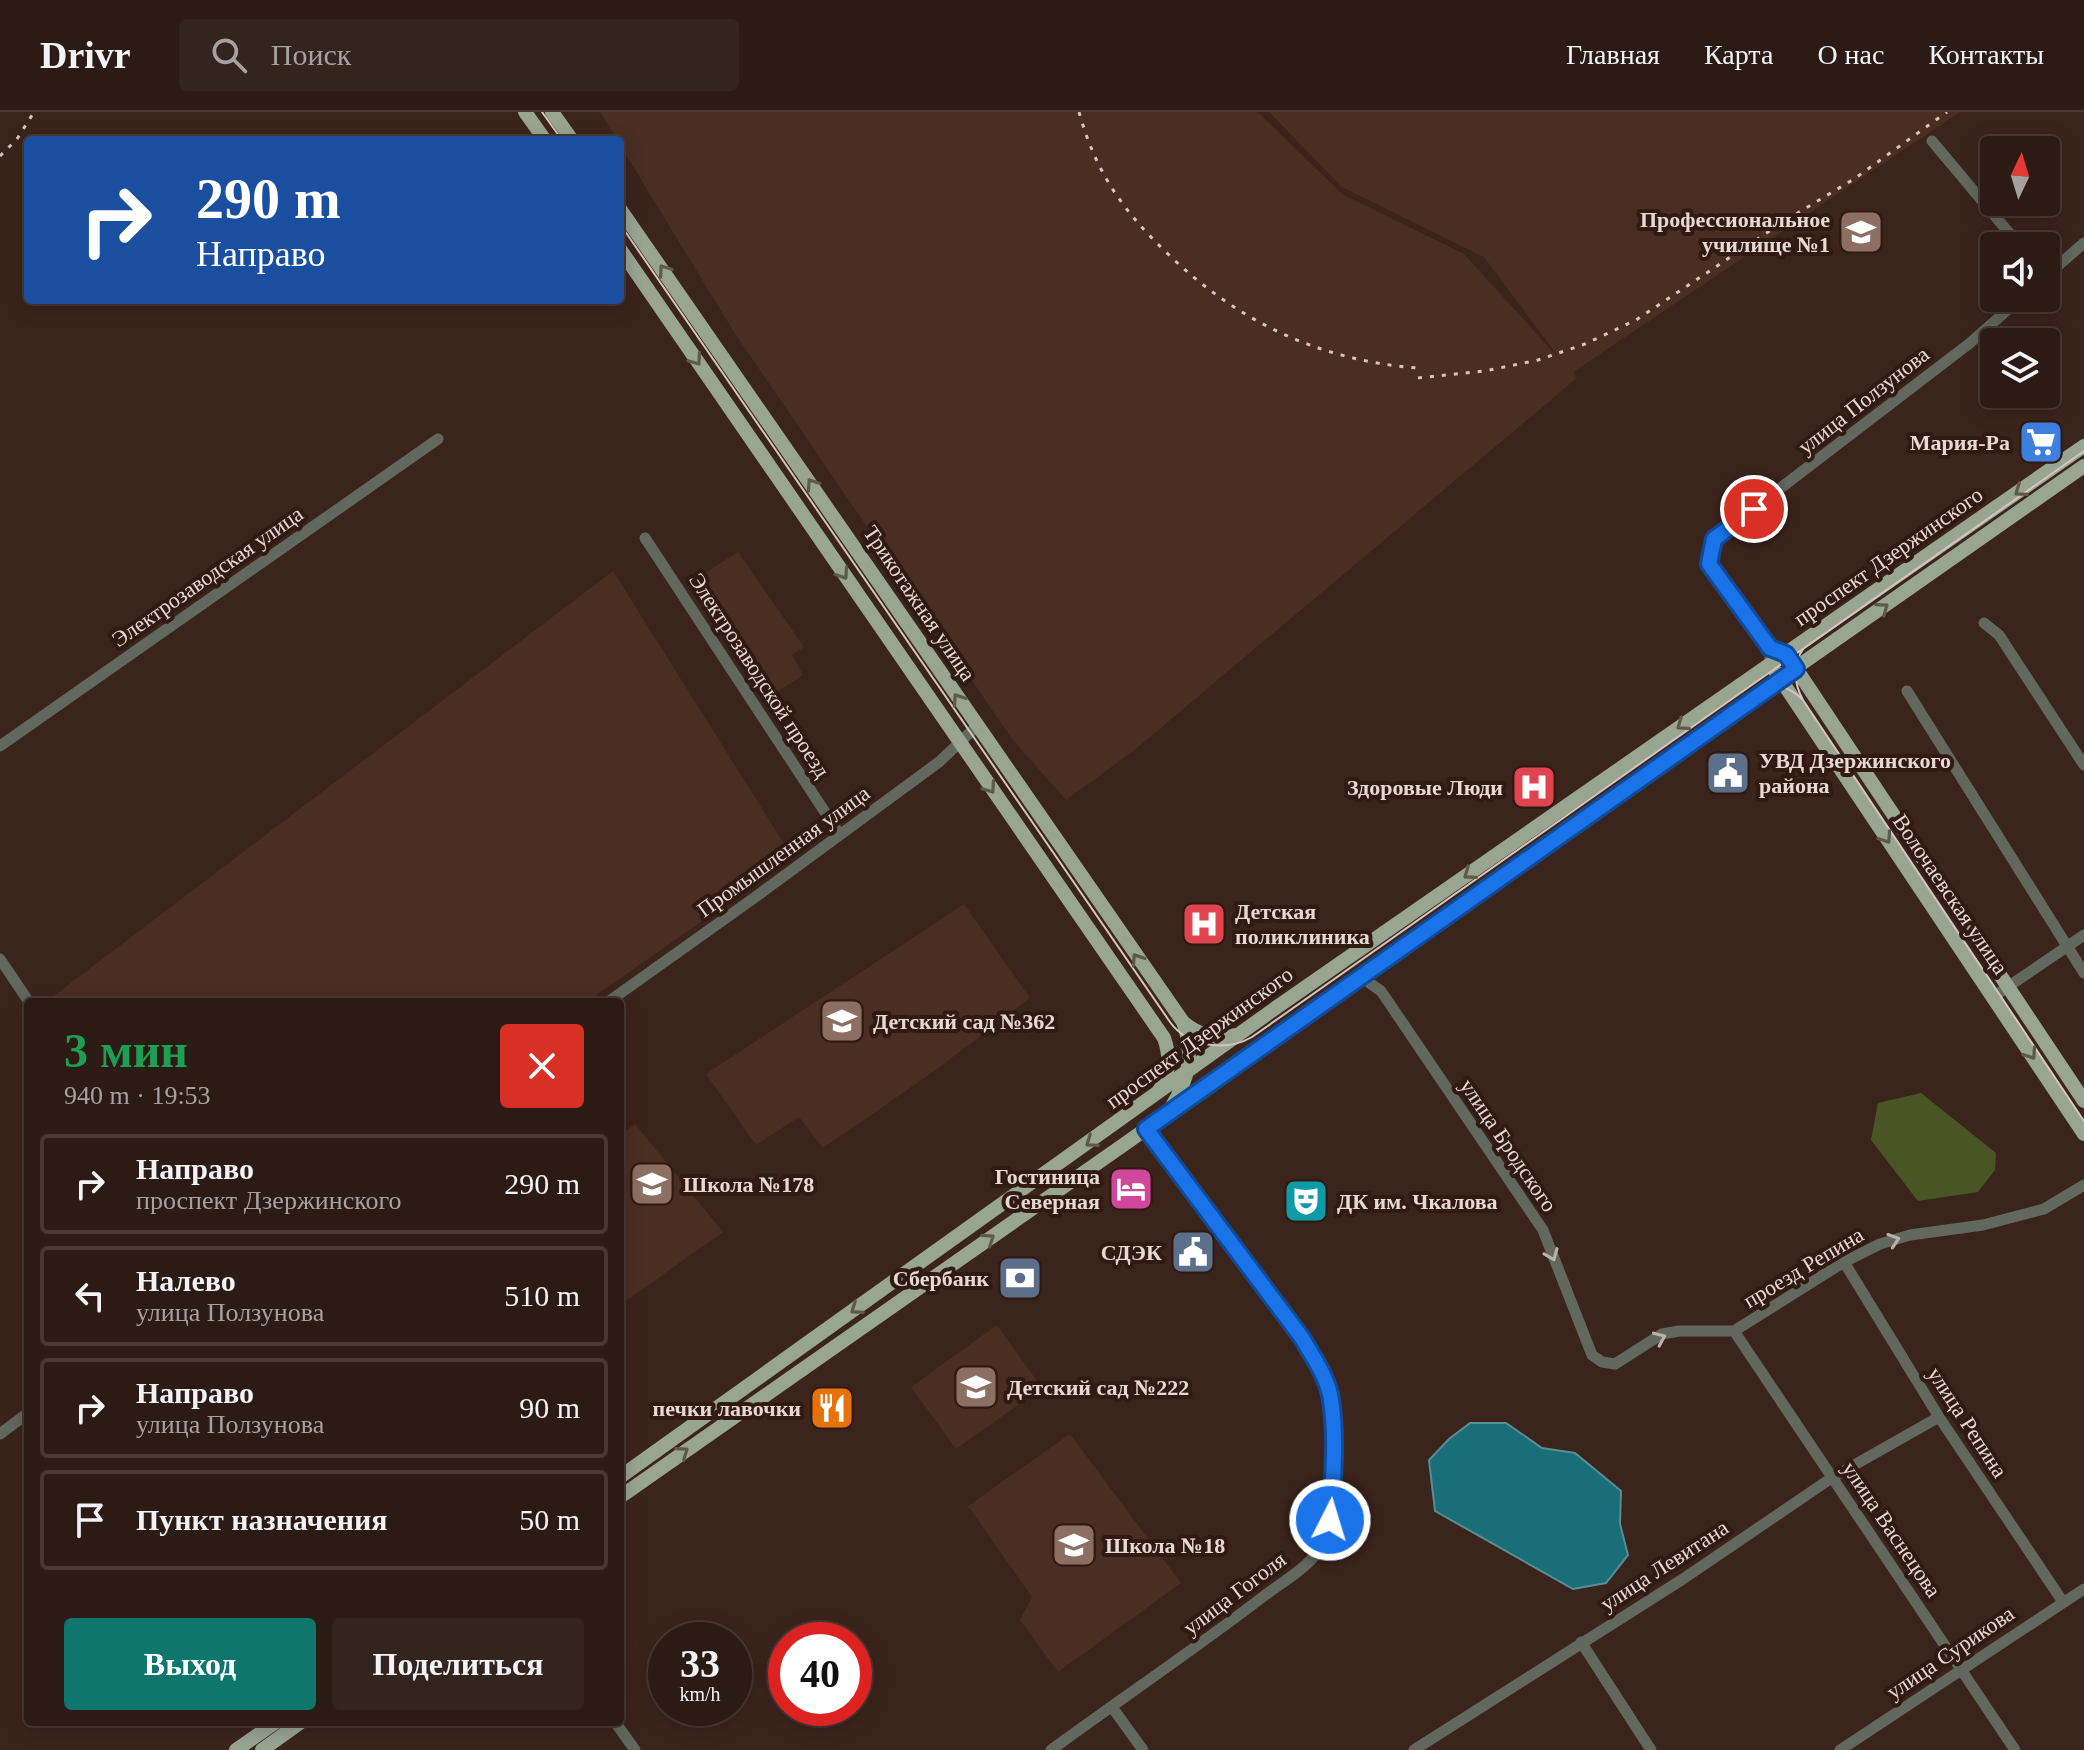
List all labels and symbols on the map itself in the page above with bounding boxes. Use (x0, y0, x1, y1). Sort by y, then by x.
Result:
north arrow (1980, 136, 2060, 216)
place label: Профессиональное училище №1 (1640, 207, 1830, 257)
school or university icon: Профессиональное училище №1 (1837, 208, 1885, 256)
one-way arrow (659, 265, 673, 279)
street label: улица Ползунова (1793, 341, 1934, 459)
one-way arrow (686, 351, 701, 365)
supermarket icon: Мария-Ра (2017, 418, 2065, 466)
place label: Мария-Ра (1910, 430, 2010, 455)
pin (1720, 475, 1788, 543)
one-way arrow (807, 478, 822, 493)
one-way arrow (2015, 481, 2029, 496)
street label: проспект Дзержинского (1789, 482, 1987, 631)
street label: Электрозаводская улица (107, 501, 308, 652)
street label: Трикотажная улица (858, 521, 981, 686)
one-way arrow (833, 565, 848, 580)
street label: Электрозаводской проезд (684, 568, 835, 782)
one-way arrow (1875, 603, 1889, 618)
one-way arrow (953, 693, 968, 707)
one-way arrow (1677, 715, 1691, 730)
place label: УВД Дзержинского района (1759, 748, 1951, 798)
public building icon: УВД Дзержинского района (1704, 749, 1752, 797)
hospital icon: Здоровые Люди (1510, 763, 1558, 811)
place label: Здоровые Люди (1347, 775, 1503, 800)
street label: Промышленная улица (692, 780, 875, 922)
one-way arrow (980, 780, 995, 794)
street label: Волочаевская улица (1888, 810, 2013, 979)
one-way arrow (1876, 829, 1891, 843)
one-way arrow (1463, 864, 1477, 879)
place label: Детская поликлиника (1235, 899, 1370, 949)
hospital icon: Детская поликлиника (1180, 900, 1228, 948)
one-way arrow (1132, 953, 1147, 968)
street label: проспект Дзержинского (1101, 961, 1298, 1114)
school or university icon: Детский сад №362 (818, 997, 866, 1045)
place label: Детский сад №362 (873, 1009, 1055, 1034)
one-way arrow (2021, 1045, 2036, 1059)
street label: улица Бродского (1455, 1074, 1562, 1216)
one-way arrow (1085, 1132, 1099, 1147)
school or university icon: Школа №178 (628, 1160, 676, 1208)
place label: Гостиница Северная (995, 1164, 1100, 1214)
hotel icon: Гостиница Северная (1107, 1165, 1155, 1213)
place label: Школа №178 (683, 1172, 814, 1197)
theatre icon: ДК им. Чкалова (1282, 1177, 1330, 1225)
place label: ДК им. Чкалова (1337, 1189, 1498, 1214)
street label: проезд Репина (1739, 1222, 1868, 1313)
public building icon: СДЭК (1169, 1228, 1217, 1276)
one-way arrow (1887, 1233, 1901, 1249)
one-way arrow (980, 1234, 994, 1249)
place label: СДЭК (1101, 1240, 1162, 1265)
one-way arrow (1543, 1247, 1559, 1261)
bank icon: Сбербанк (996, 1254, 1044, 1302)
place label: Сбербанк (893, 1266, 989, 1291)
one-way arrow (850, 1299, 865, 1314)
one-way arrow (1652, 1331, 1667, 1347)
street label: улица Репина (1923, 1362, 2013, 1482)
school or university icon: Детский сад №222 (952, 1363, 1000, 1411)
place label: Детский сад №222 (1007, 1375, 1189, 1400)
restaurant icon: печки лавочки (808, 1384, 856, 1432)
place label: печки лавочки (653, 1396, 801, 1421)
one-way arrow (675, 1447, 689, 1462)
street label: улица Васнецова (1837, 1457, 1946, 1602)
position arrow (1288, 1478, 1372, 1562)
street label: улица Левитана (1596, 1515, 1733, 1616)
school or university icon: Школа №18 (1050, 1521, 1098, 1569)
place label: Школа №18 (1105, 1533, 1225, 1558)
street label: улица Гоголя (1178, 1547, 1291, 1640)
street label: улица Сурикова (1882, 1600, 2019, 1704)
speed limit sign: 40 (768, 1622, 872, 1726)

